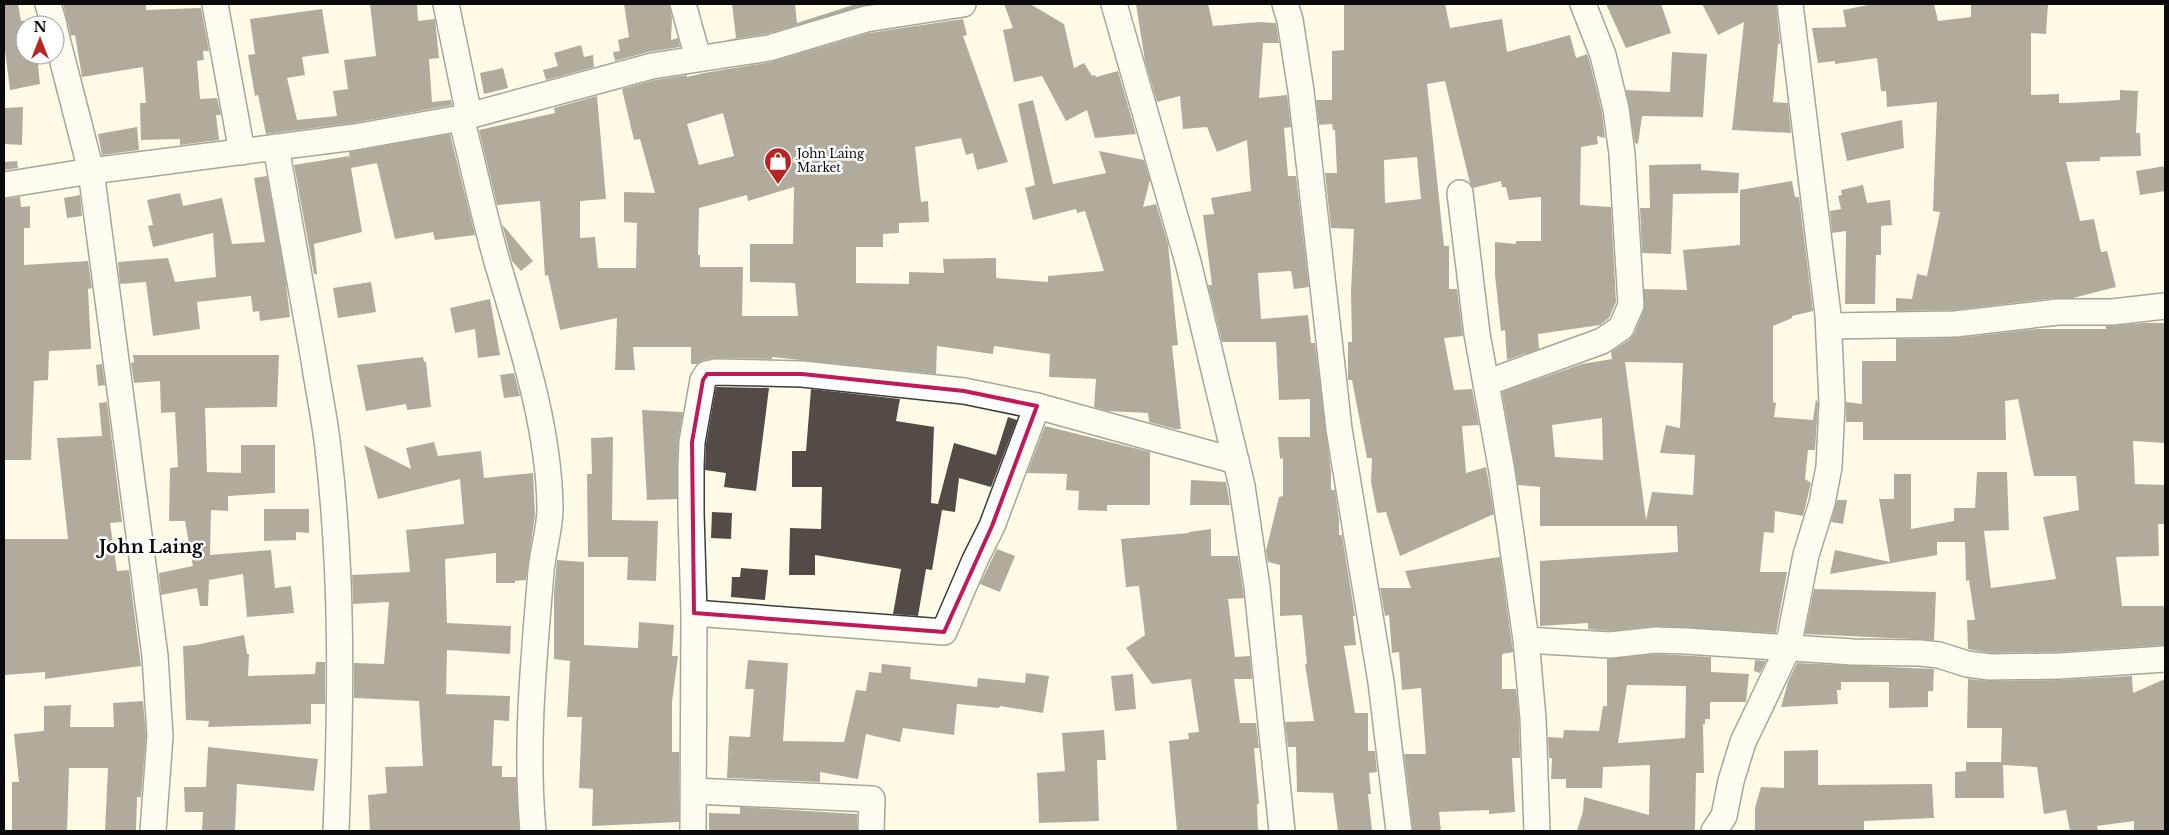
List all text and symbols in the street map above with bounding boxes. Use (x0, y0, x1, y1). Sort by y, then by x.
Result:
north arrow (15, 15, 65, 65)
text: N (33, 18, 47, 36)
shop icon: John Laing Market (763, 146, 793, 185)
place label: John Laing Market (795, 146, 865, 175)
district label: John Laing (95, 536, 204, 558)

